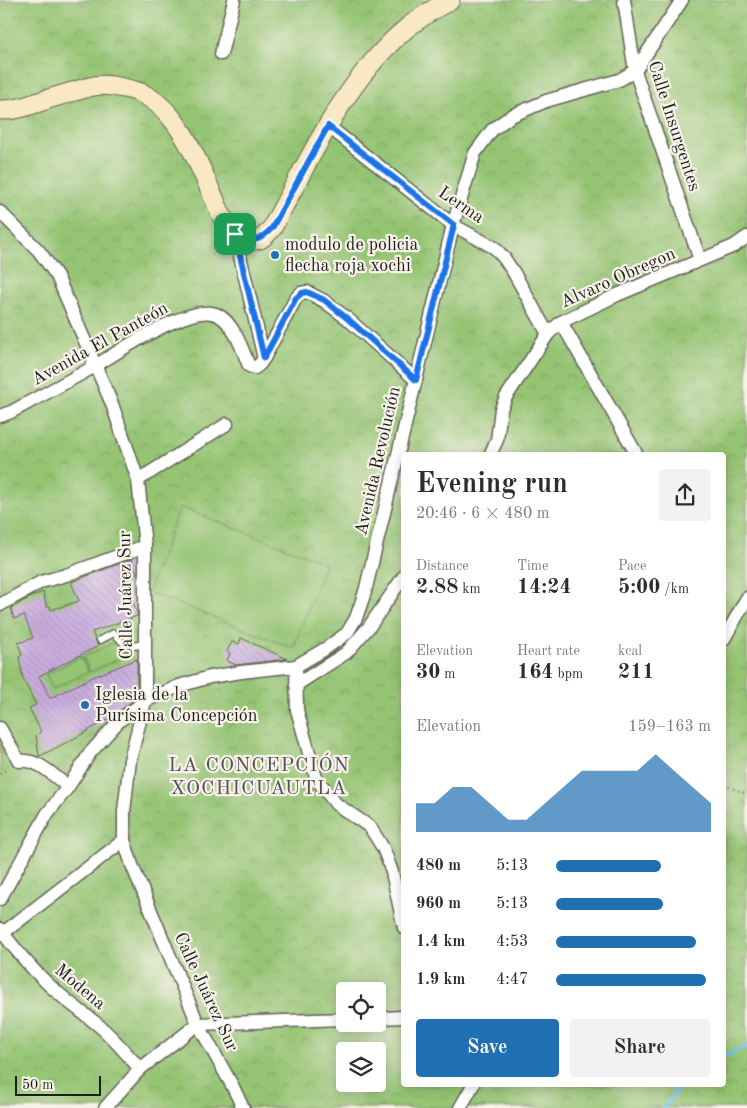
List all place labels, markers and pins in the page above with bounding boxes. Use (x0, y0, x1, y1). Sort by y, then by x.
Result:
pin (214, 213, 256, 255)
place label: modulo de policia flecha roja xochi (285, 236, 418, 275)
marker: modulo de policia flecha roja xochi (269, 249, 281, 261)
place label: Iglesia de la Purísima Concepción (95, 686, 258, 725)
marker: Iglesia de la Purísima Concepción (79, 699, 91, 711)

